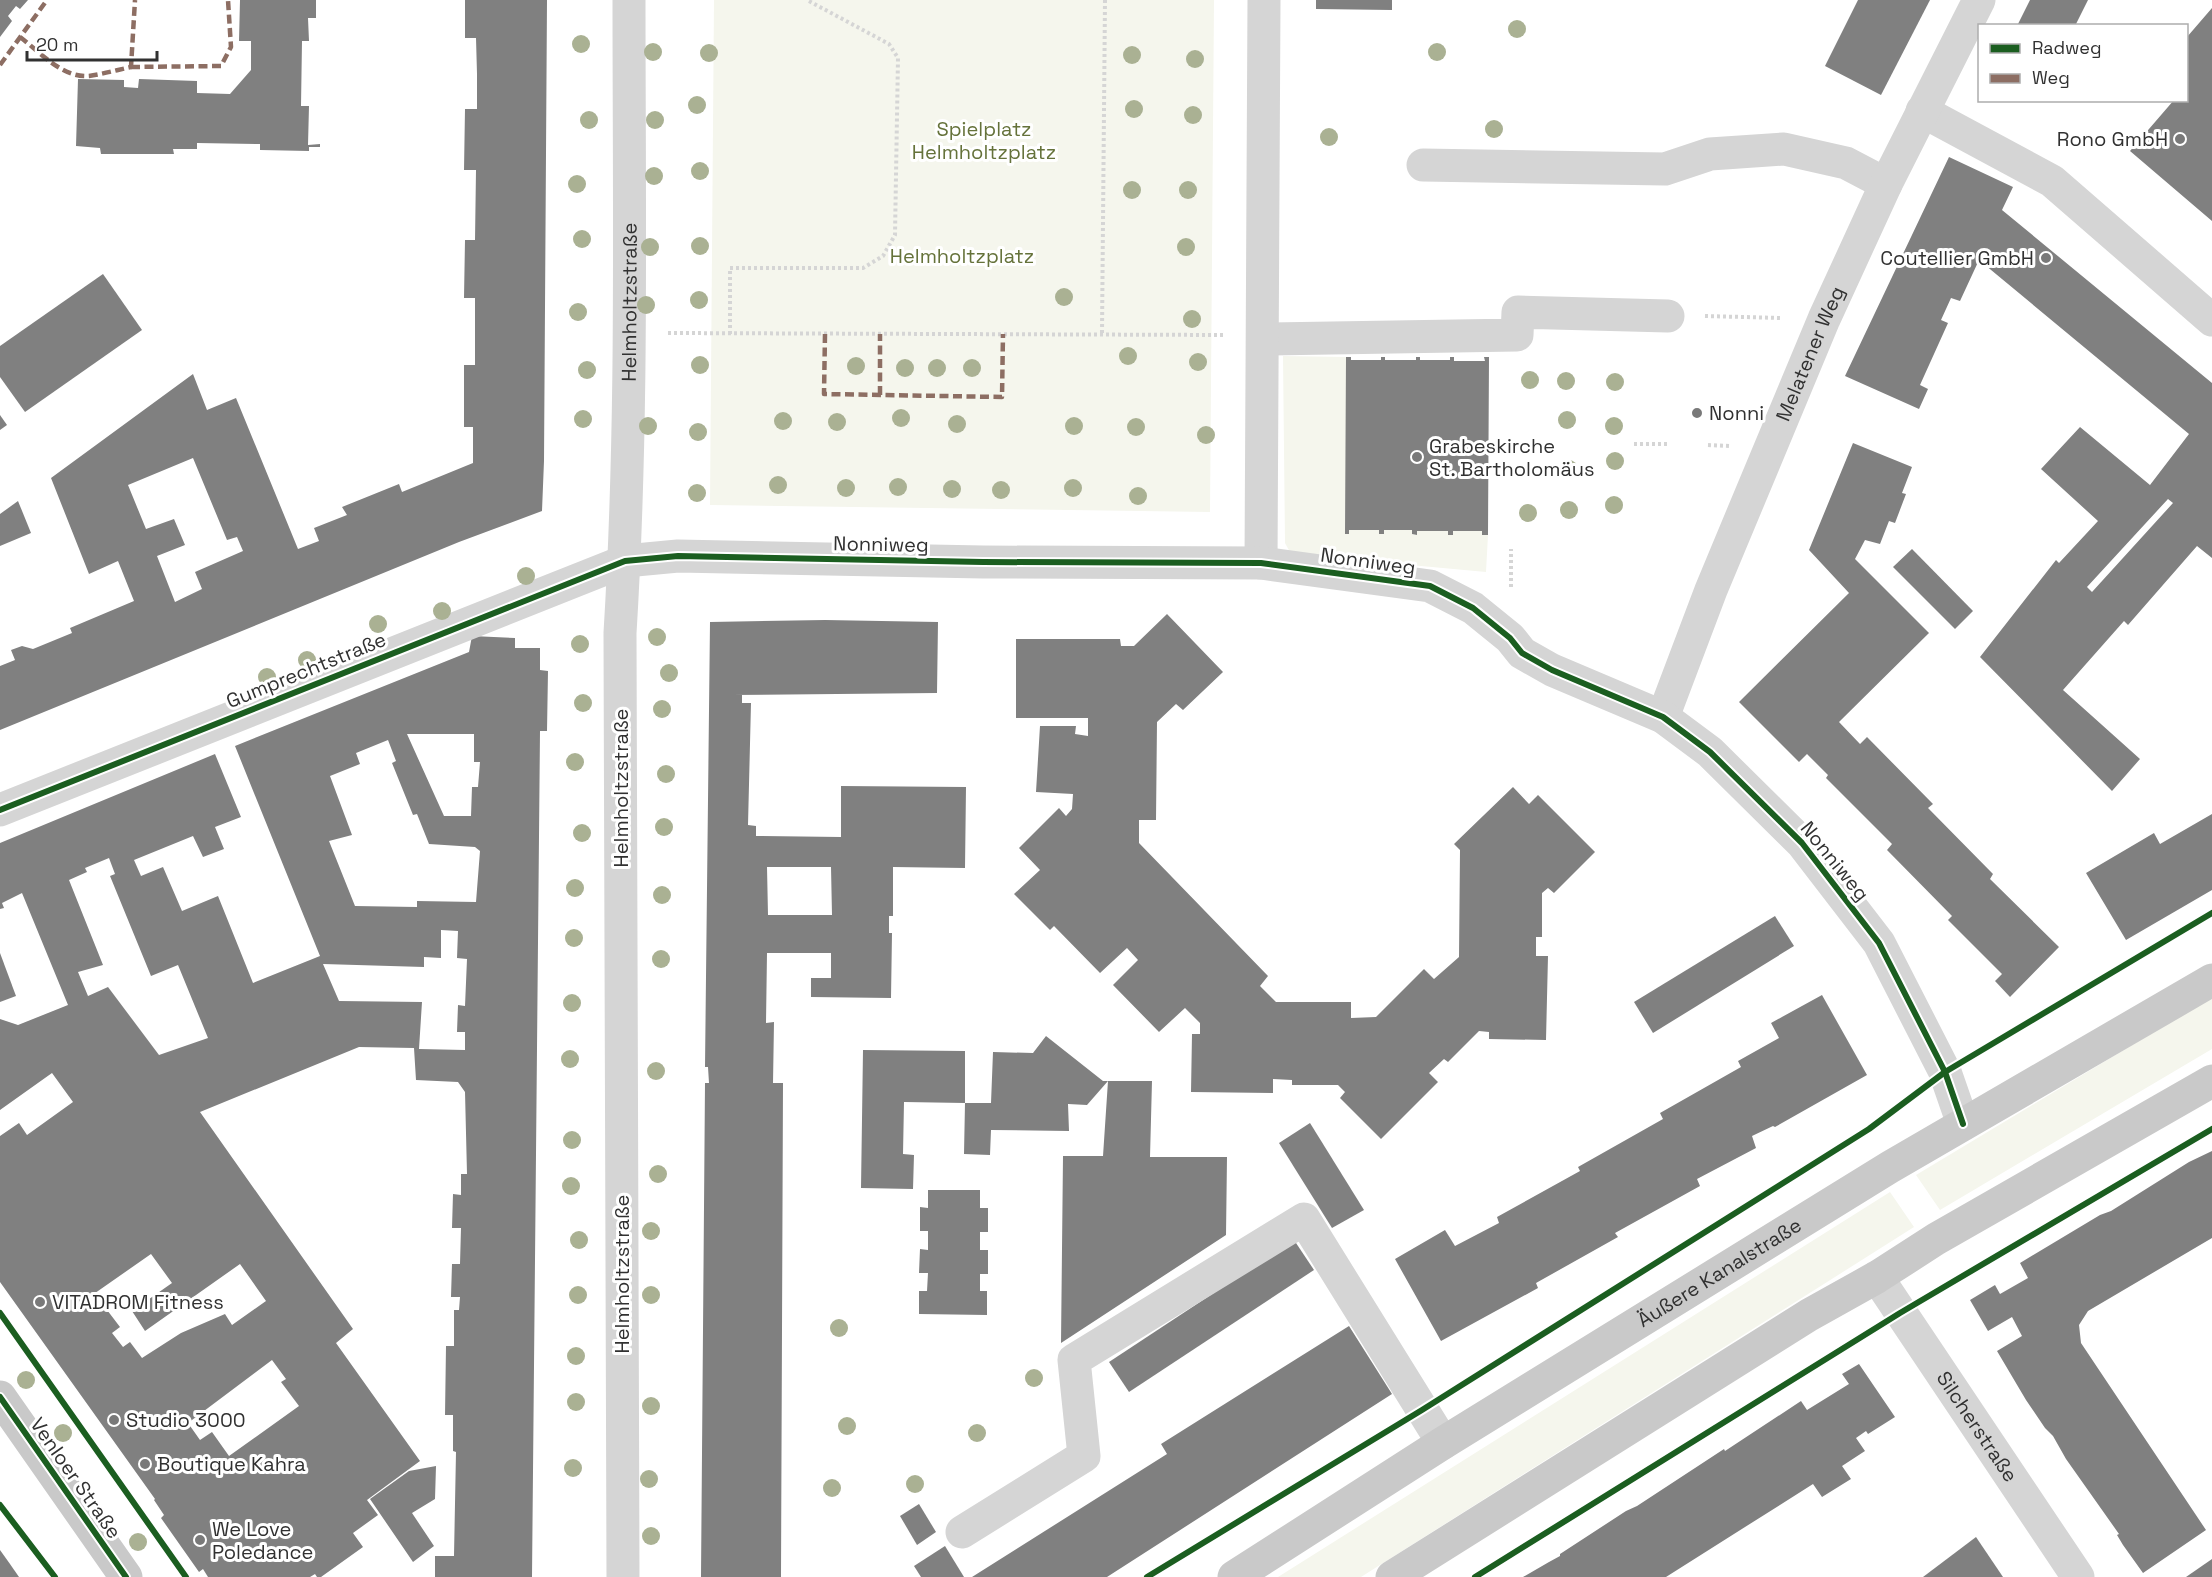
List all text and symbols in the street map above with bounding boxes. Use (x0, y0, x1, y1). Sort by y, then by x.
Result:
scale bar (27, 24, 158, 62)
legend (1978, 24, 2188, 102)
text: 20 m (36, 33, 79, 56)
text: Radweg (2032, 36, 2102, 59)
text: Weg (2032, 66, 2070, 89)
park label: Spielplatz Helmholtzplatz (912, 116, 1056, 165)
place label: Rono GmbH (2057, 126, 2168, 152)
marker: Rono GmbH (2173, 132, 2187, 146)
street label: Helmholtzstraße (616, 223, 643, 382)
park label: Helmholtzplatz (890, 243, 1034, 269)
place label: Coutellier GmbH (1880, 245, 2034, 271)
marker: Coutellier GmbH (2039, 251, 2053, 265)
street label: Melatener Weg (1770, 282, 1850, 425)
place label: Nonni (1709, 400, 1764, 426)
marker: Nonni (1690, 406, 1704, 420)
place label: Grabeskirche St. Bartholomäus (1429, 433, 1595, 482)
marker: Grabeskirche St. Bartholomäus (1410, 450, 1424, 464)
street label: Nonniweg (833, 530, 929, 558)
street label: Nonniweg (1319, 541, 1417, 581)
street label: Gumprechtstraße (222, 626, 390, 714)
street label: Helmholtzstraße (608, 709, 634, 867)
street label: Nonniweg (1795, 816, 1875, 906)
street label: Helmholtzstraße (609, 1195, 635, 1353)
street label: Äußere Kanalstraße (1632, 1212, 1806, 1333)
place label: VITADROM Fitness (52, 1289, 224, 1315)
marker: VITADROM Fitness (33, 1295, 47, 1309)
street label: Silcherstraße (1931, 1366, 2024, 1487)
place label: Studio 3000 (126, 1407, 246, 1433)
street label: Venloer Straße (25, 1412, 127, 1544)
marker: Studio 3000 (107, 1413, 121, 1427)
place label: Boutique Kahra (157, 1451, 306, 1477)
marker: Boutique Kahra (138, 1457, 152, 1471)
place label: We Love Poledance (212, 1516, 313, 1565)
marker: We Love Poledance (193, 1533, 207, 1547)

